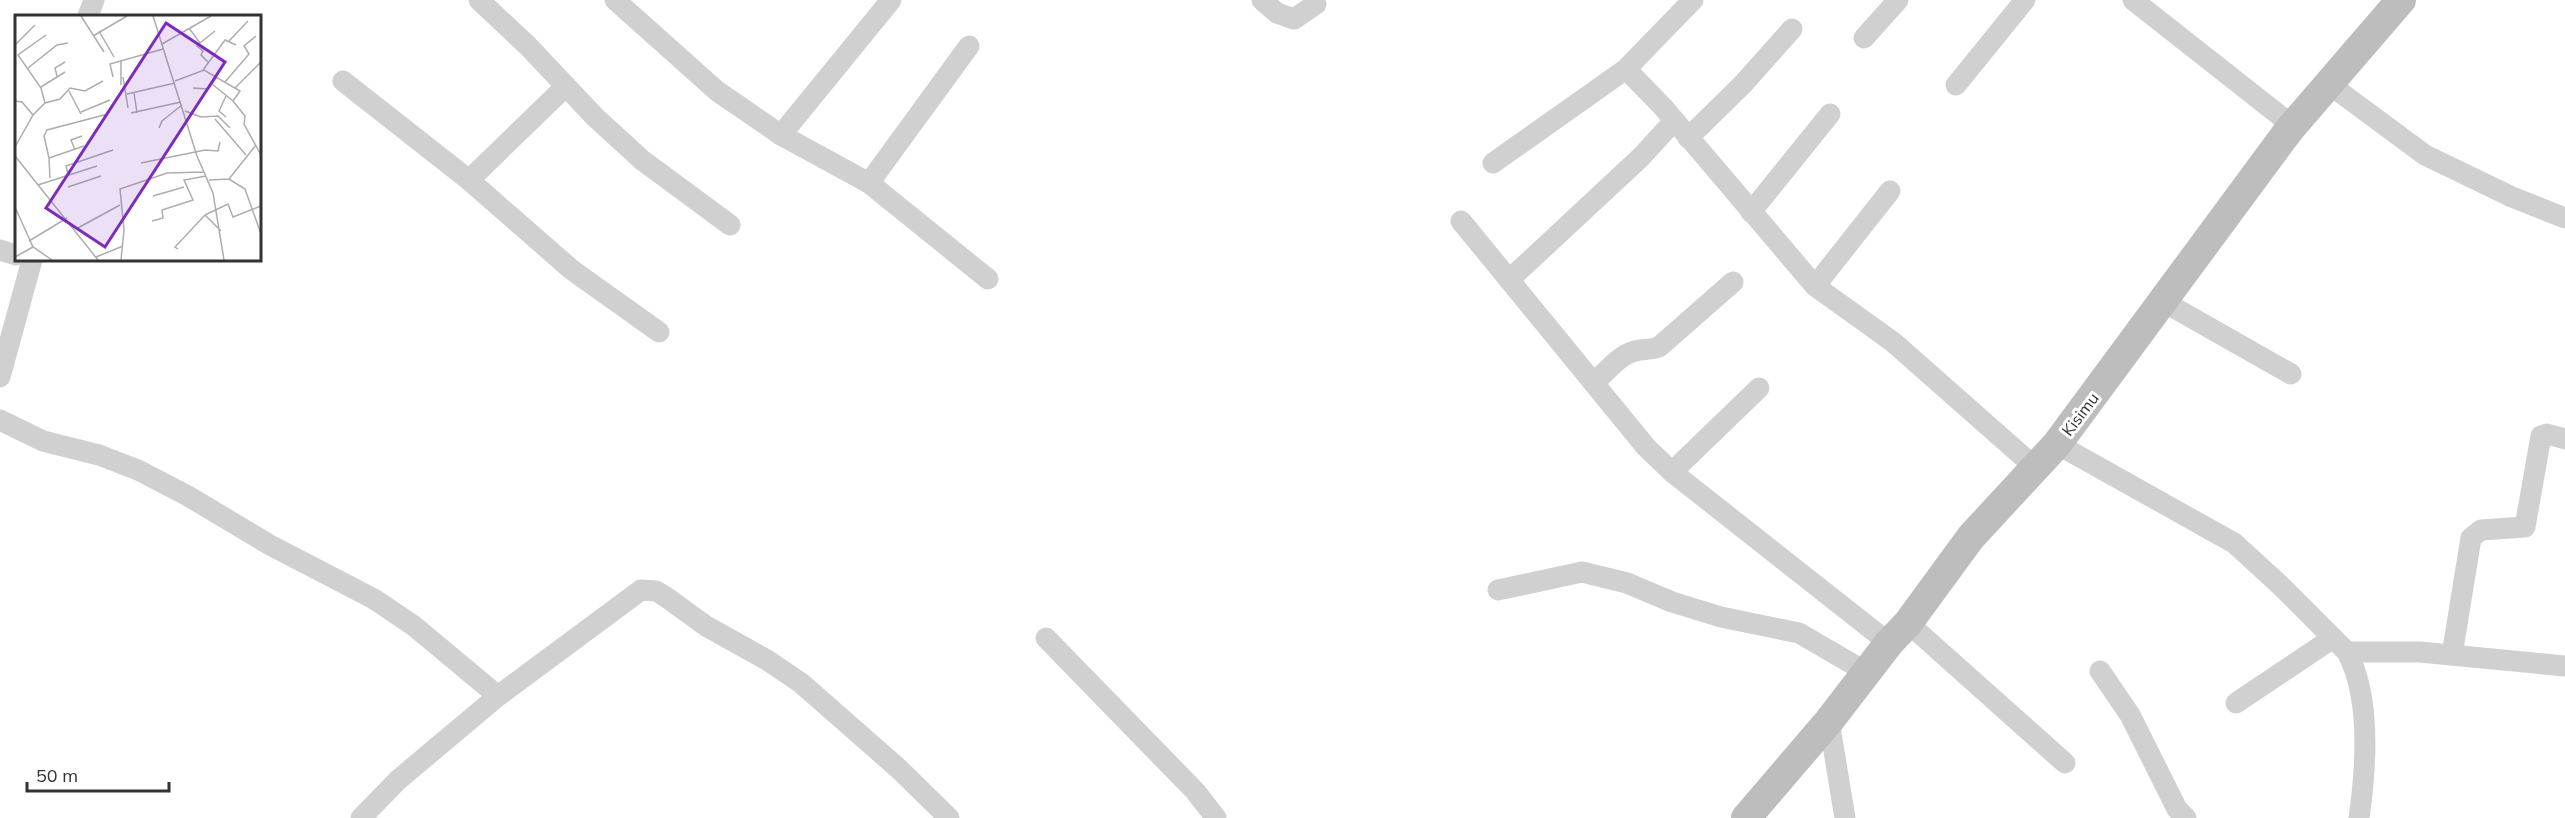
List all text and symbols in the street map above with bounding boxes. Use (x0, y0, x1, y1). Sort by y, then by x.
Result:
inset map (15, 15, 261, 261)
street label: Kisimu (2057, 388, 2103, 440)
scale bar (27, 755, 170, 793)
text: 50 m (36, 764, 78, 787)

